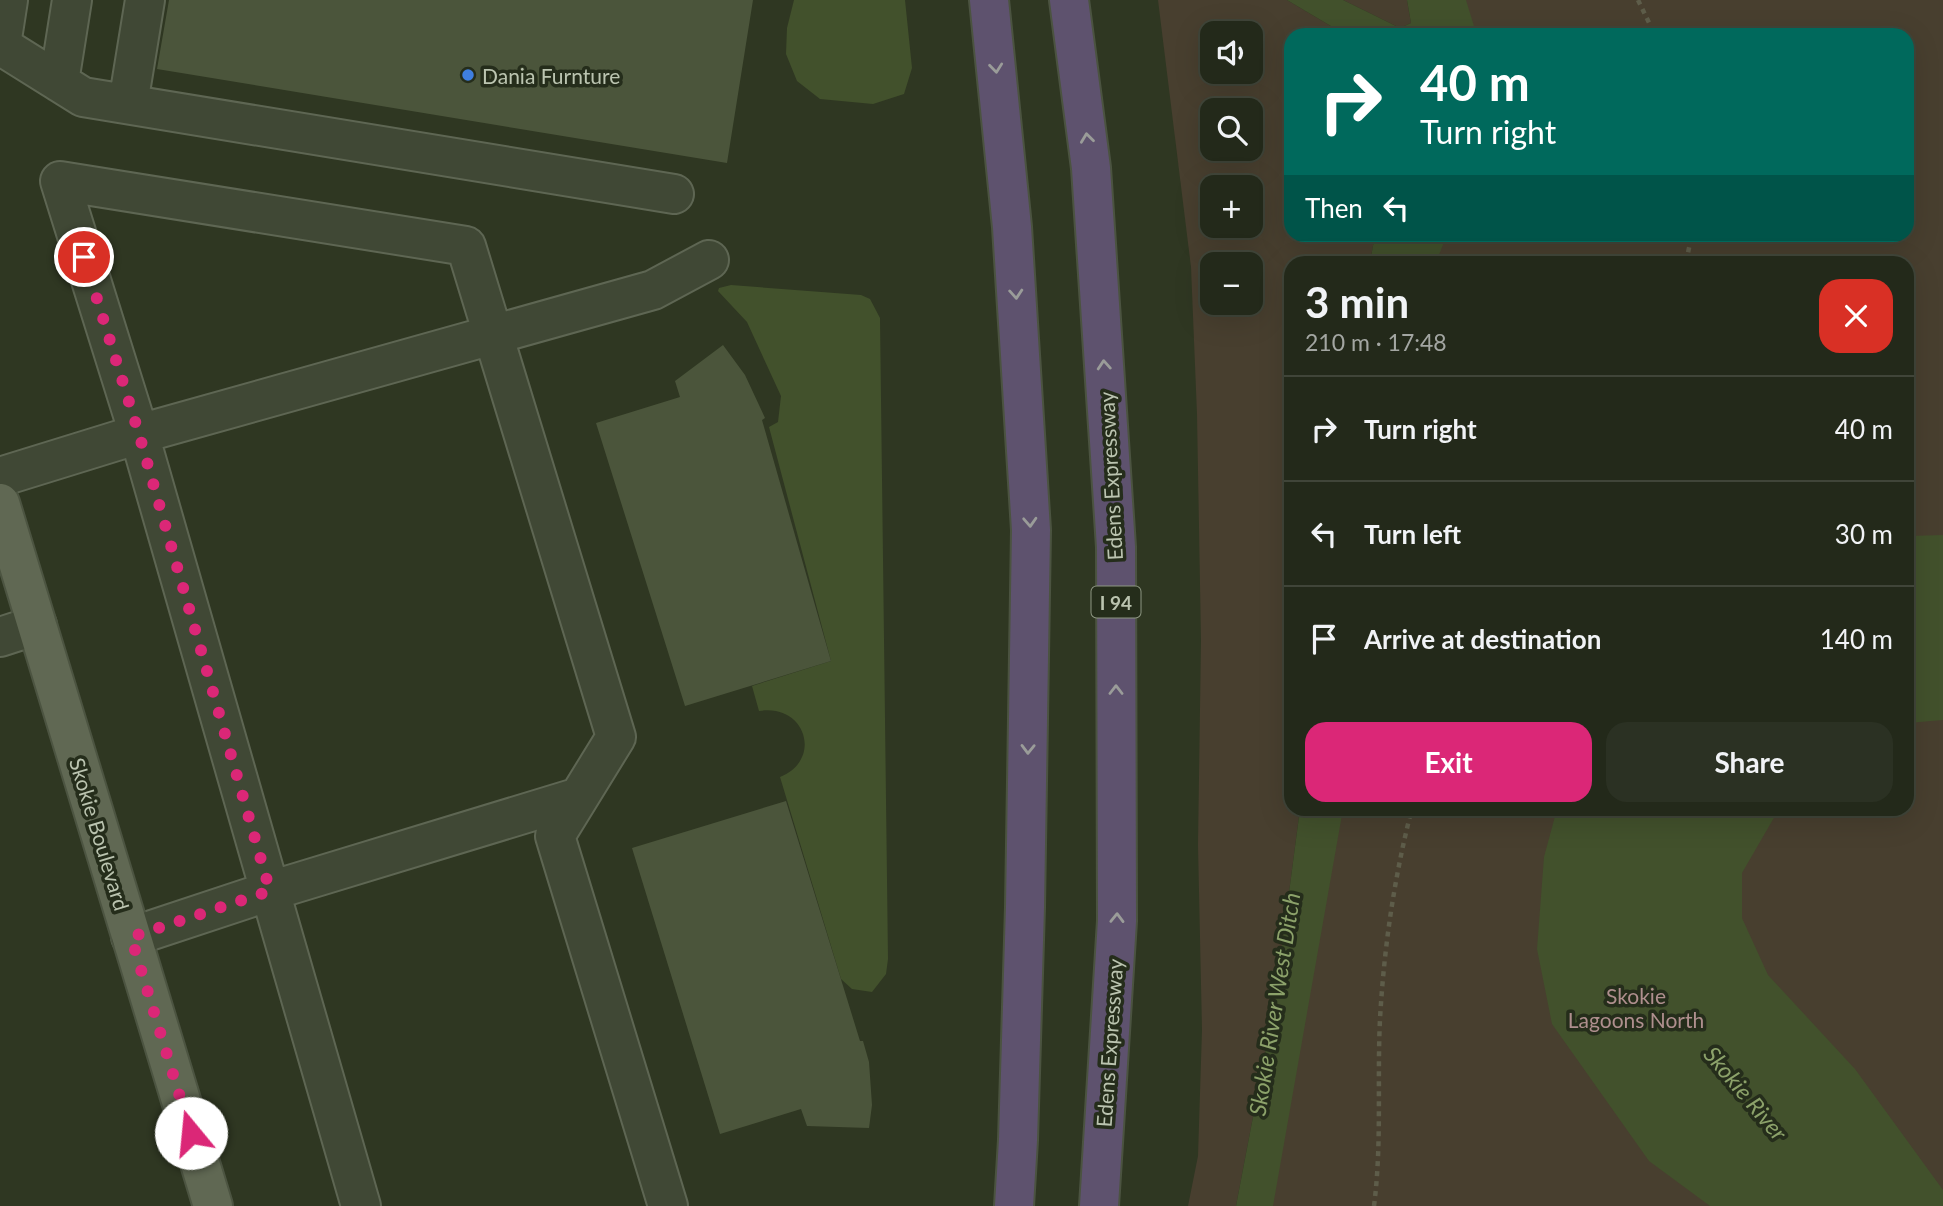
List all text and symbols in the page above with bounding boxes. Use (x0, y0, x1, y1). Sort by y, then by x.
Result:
map controls (1200, 21, 1263, 315)
button: sound (1200, 21, 1263, 84)
text: 40 m (1420, 53, 1530, 111)
icon: right (1305, 56, 1396, 147)
place label: Dania Furnture (482, 63, 620, 88)
one-way arrow (988, 63, 1003, 74)
marker: Dania Furnture (460, 67, 476, 83)
button: search (1200, 98, 1263, 161)
text: Turn right (1420, 112, 1556, 151)
one-way arrow (1080, 133, 1095, 144)
button: + (1200, 175, 1263, 238)
icon: left (1377, 189, 1415, 227)
text: Then (1305, 192, 1363, 224)
pin (54, 227, 114, 287)
icon: arrive (65, 238, 103, 276)
button: − (1200, 252, 1263, 315)
text: 3 min (1305, 277, 1409, 327)
button: close (1819, 279, 1893, 353)
one-way arrow (1009, 289, 1024, 300)
text: 210 m · 17:48 (1305, 328, 1447, 356)
one-way arrow (1097, 359, 1112, 370)
street label: Edens Expressway (1093, 391, 1127, 561)
icon: right (1305, 410, 1343, 448)
text: Turn right (1364, 413, 1477, 445)
text: 40 m (1835, 413, 1893, 445)
icon: left (1305, 515, 1343, 553)
one-way arrow (1023, 516, 1038, 527)
text: Turn left (1364, 518, 1461, 550)
text: 30 m (1835, 518, 1893, 550)
road number: I 94 (1092, 586, 1140, 618)
icon: arrive (1305, 620, 1343, 658)
text: Arrive at destination (1364, 623, 1601, 655)
text: 140 m (1820, 623, 1893, 655)
one-way arrow (1108, 685, 1124, 695)
button: Exit (1305, 722, 1592, 802)
button: Share (1606, 722, 1893, 802)
one-way arrow (1020, 744, 1035, 755)
street label: Skokie Boulevard (65, 755, 135, 913)
water label: Skokie River West Ditch (1243, 890, 1305, 1118)
one-way arrow (1109, 912, 1125, 923)
street label: Edens Expressway (1091, 958, 1127, 1128)
park label: Skokie Lagoons North (1568, 983, 1704, 1032)
water label: Skokie River (1698, 1040, 1794, 1147)
position arrow (154, 1096, 228, 1170)

